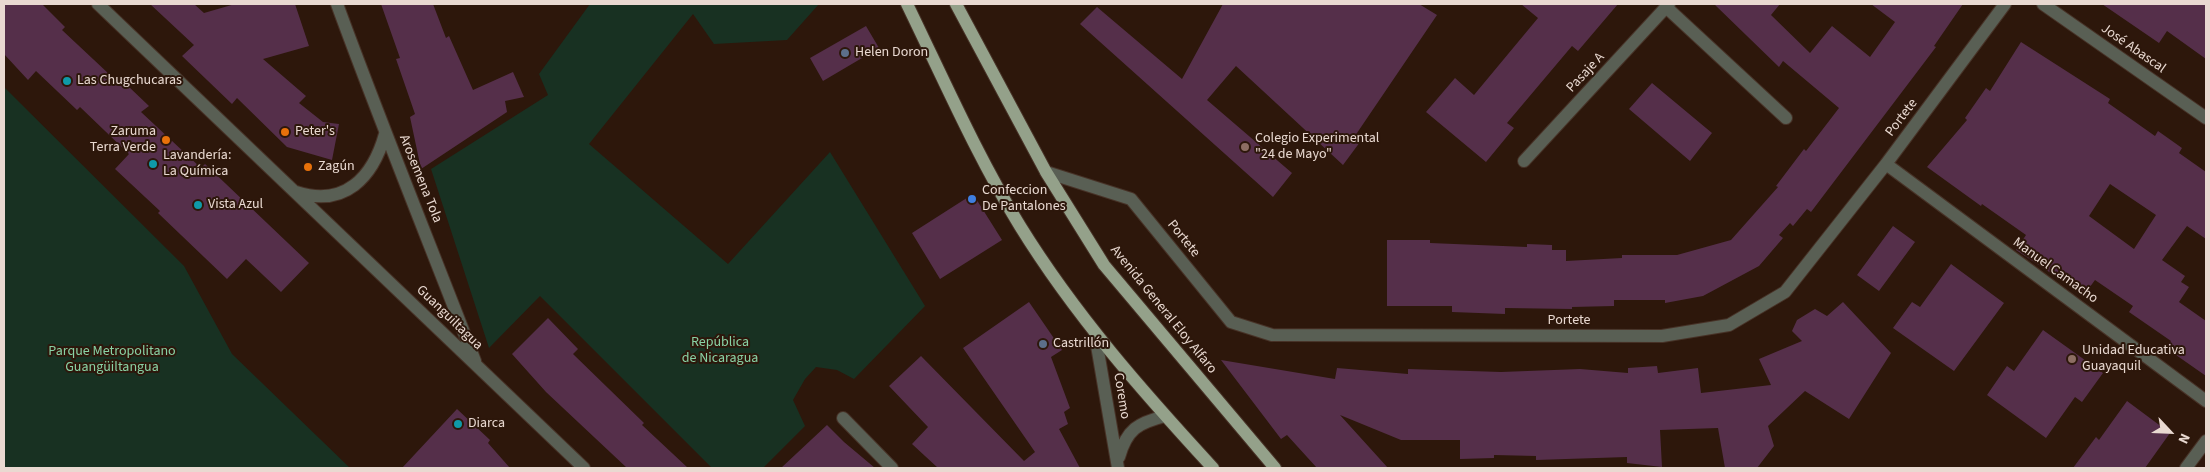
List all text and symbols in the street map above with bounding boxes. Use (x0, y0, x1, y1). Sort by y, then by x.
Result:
street label: José Abascal (2098, 21, 2168, 77)
place label: Helen Doron (855, 45, 928, 61)
marker: Helen Doron (839, 47, 851, 59)
street label: Pasaje A (1563, 50, 1609, 96)
place label: Las Chugchucaras (77, 73, 182, 89)
marker: Las Chugchucaras (61, 75, 73, 87)
street label: Portete (1882, 96, 1922, 140)
place label: Zaruma Terra Verde (90, 124, 156, 156)
place label: Peter's (295, 124, 335, 140)
marker: Peter's (279, 126, 291, 138)
place label: Colegio Experimental "24 de Mayo" (1255, 131, 1379, 164)
street label: Arosemena Tola (395, 132, 445, 226)
marker: Zaruma Terra Verde (160, 134, 172, 146)
marker: Colegio Experimental "24 de Mayo" (1239, 141, 1251, 153)
place label: Lavandería: La Química (163, 148, 231, 180)
marker: Lavandería: La Química (147, 158, 159, 170)
place label: Zagún (318, 159, 355, 175)
marker: Zagún (302, 161, 314, 173)
place label: Confeccion De Pantalones (982, 183, 1066, 216)
marker: Confeccion De Pantalones (966, 193, 978, 205)
place label: Vista Azul (208, 197, 263, 213)
marker: Vista Azul (192, 199, 204, 211)
street label: Portete (1163, 217, 1203, 261)
street label: Manuel Camacho (2009, 234, 2101, 308)
street label: Avenida General Eloy Alfaro (1106, 243, 1220, 377)
street label: Guanguiltagua (412, 282, 486, 354)
street label: Portete (1548, 313, 1590, 329)
park label: República de Nicaragua (682, 335, 758, 368)
place label: Castrillón (1053, 336, 1109, 352)
marker: Castrillón (1037, 338, 1049, 350)
place label: Unidad Educativa Guayaquil (2082, 343, 2185, 376)
park label: Parque Metropolitano Guangüiltangua (48, 344, 176, 377)
marker: Unidad Educativa Guayaquil (2066, 353, 2078, 365)
street label: Coremo (1109, 372, 1133, 420)
north arrow (2145, 407, 2195, 457)
place label: Diarca (468, 416, 505, 432)
marker: Diarca (452, 418, 464, 430)
text: N (2173, 430, 2195, 447)

